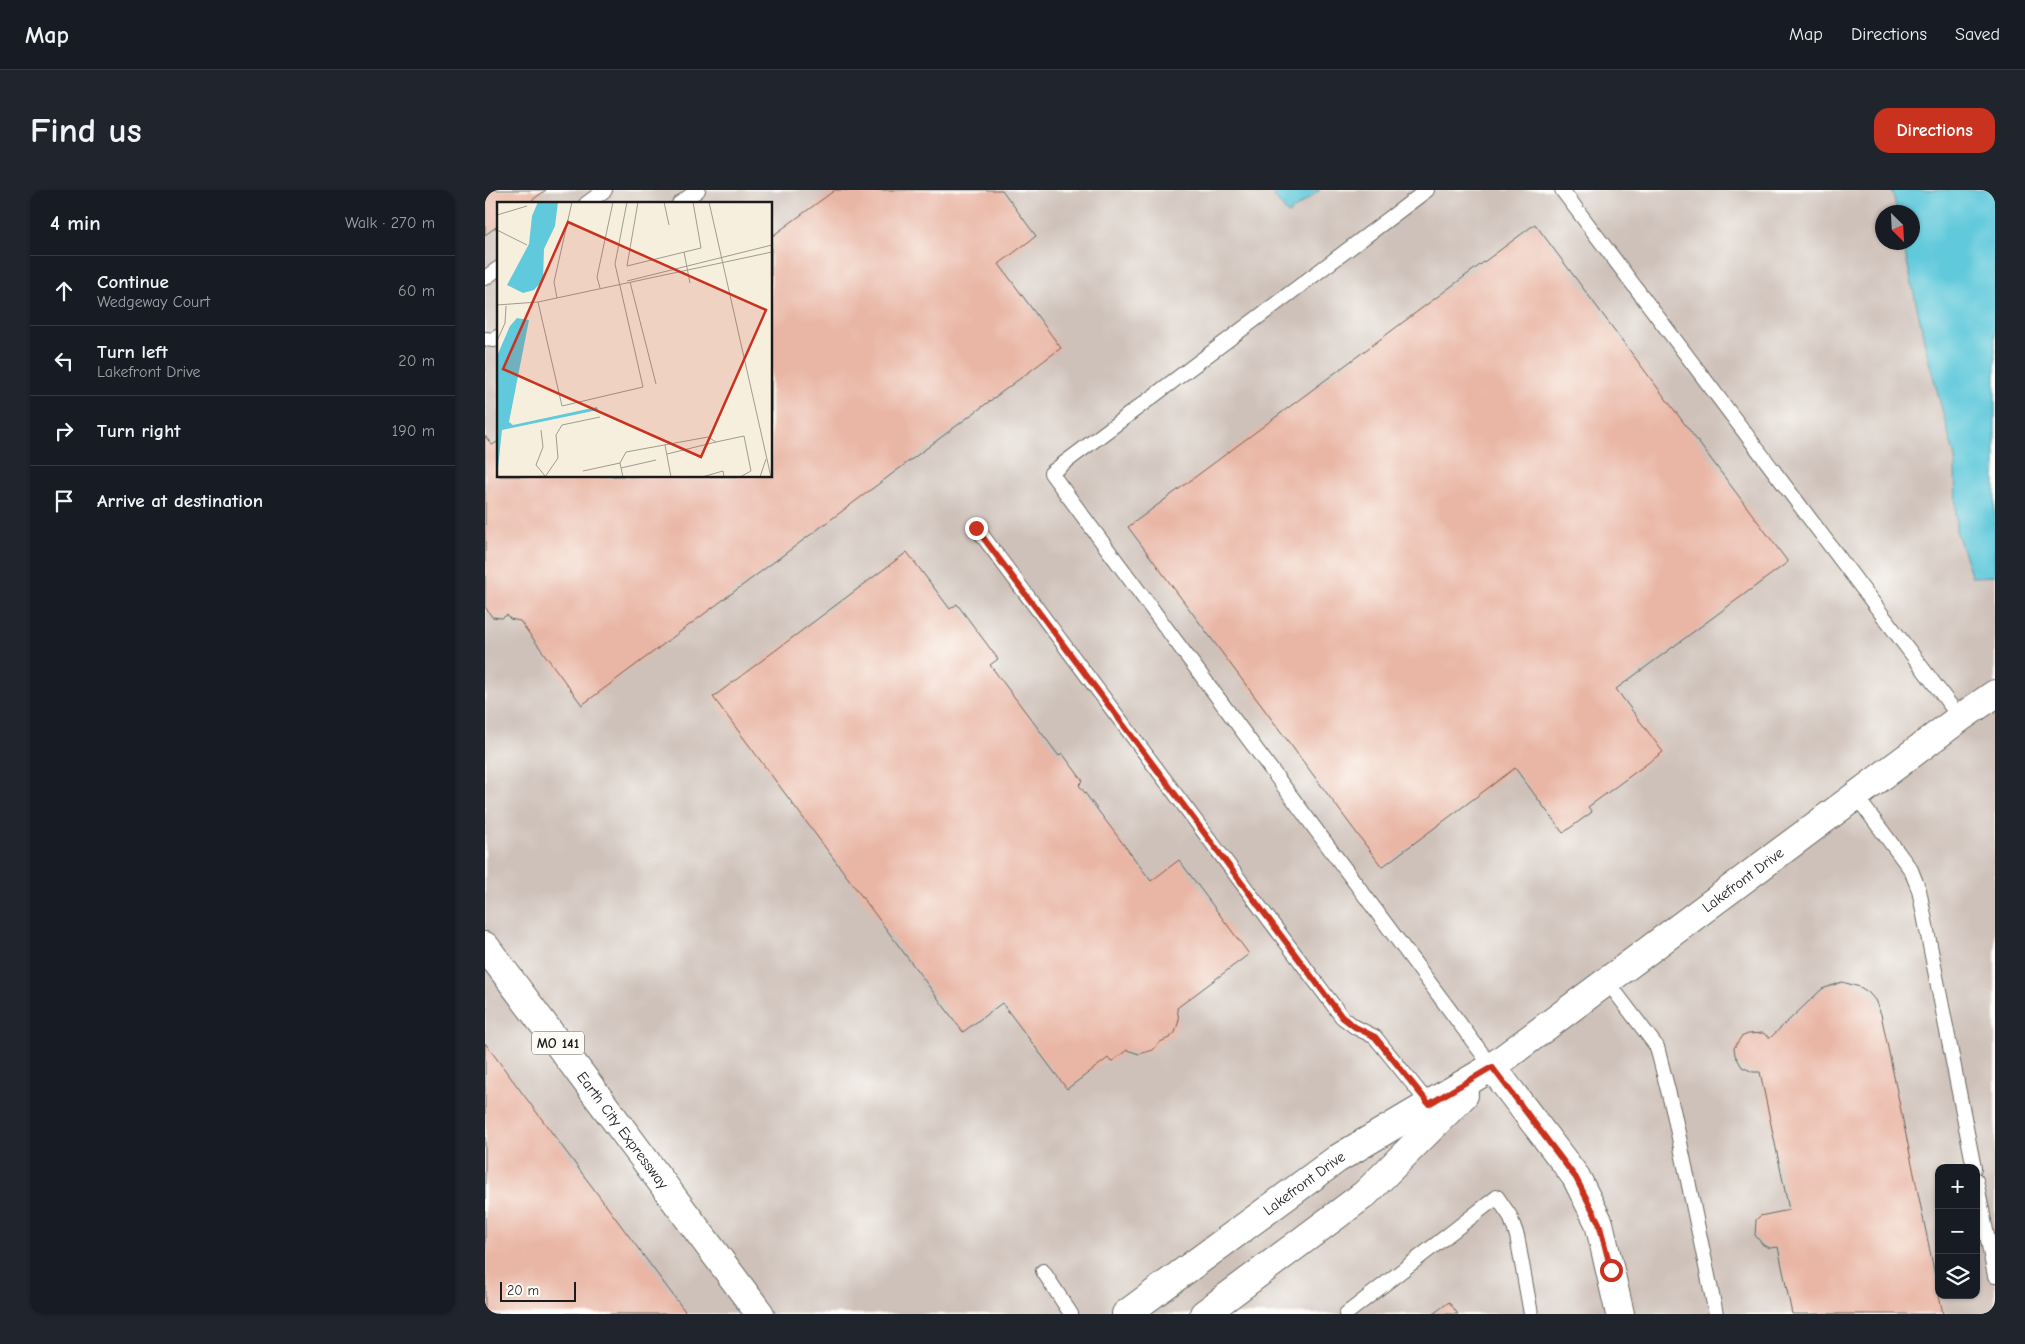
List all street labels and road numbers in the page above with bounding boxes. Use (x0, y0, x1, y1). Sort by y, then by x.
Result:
street label: Lakefront Drive (1699, 843, 1788, 916)
road number: MO 141 (532, 1031, 584, 1054)
street label: Earth City Expressway (573, 1068, 672, 1193)
street label: Lakefront Drive (1260, 1147, 1349, 1219)

